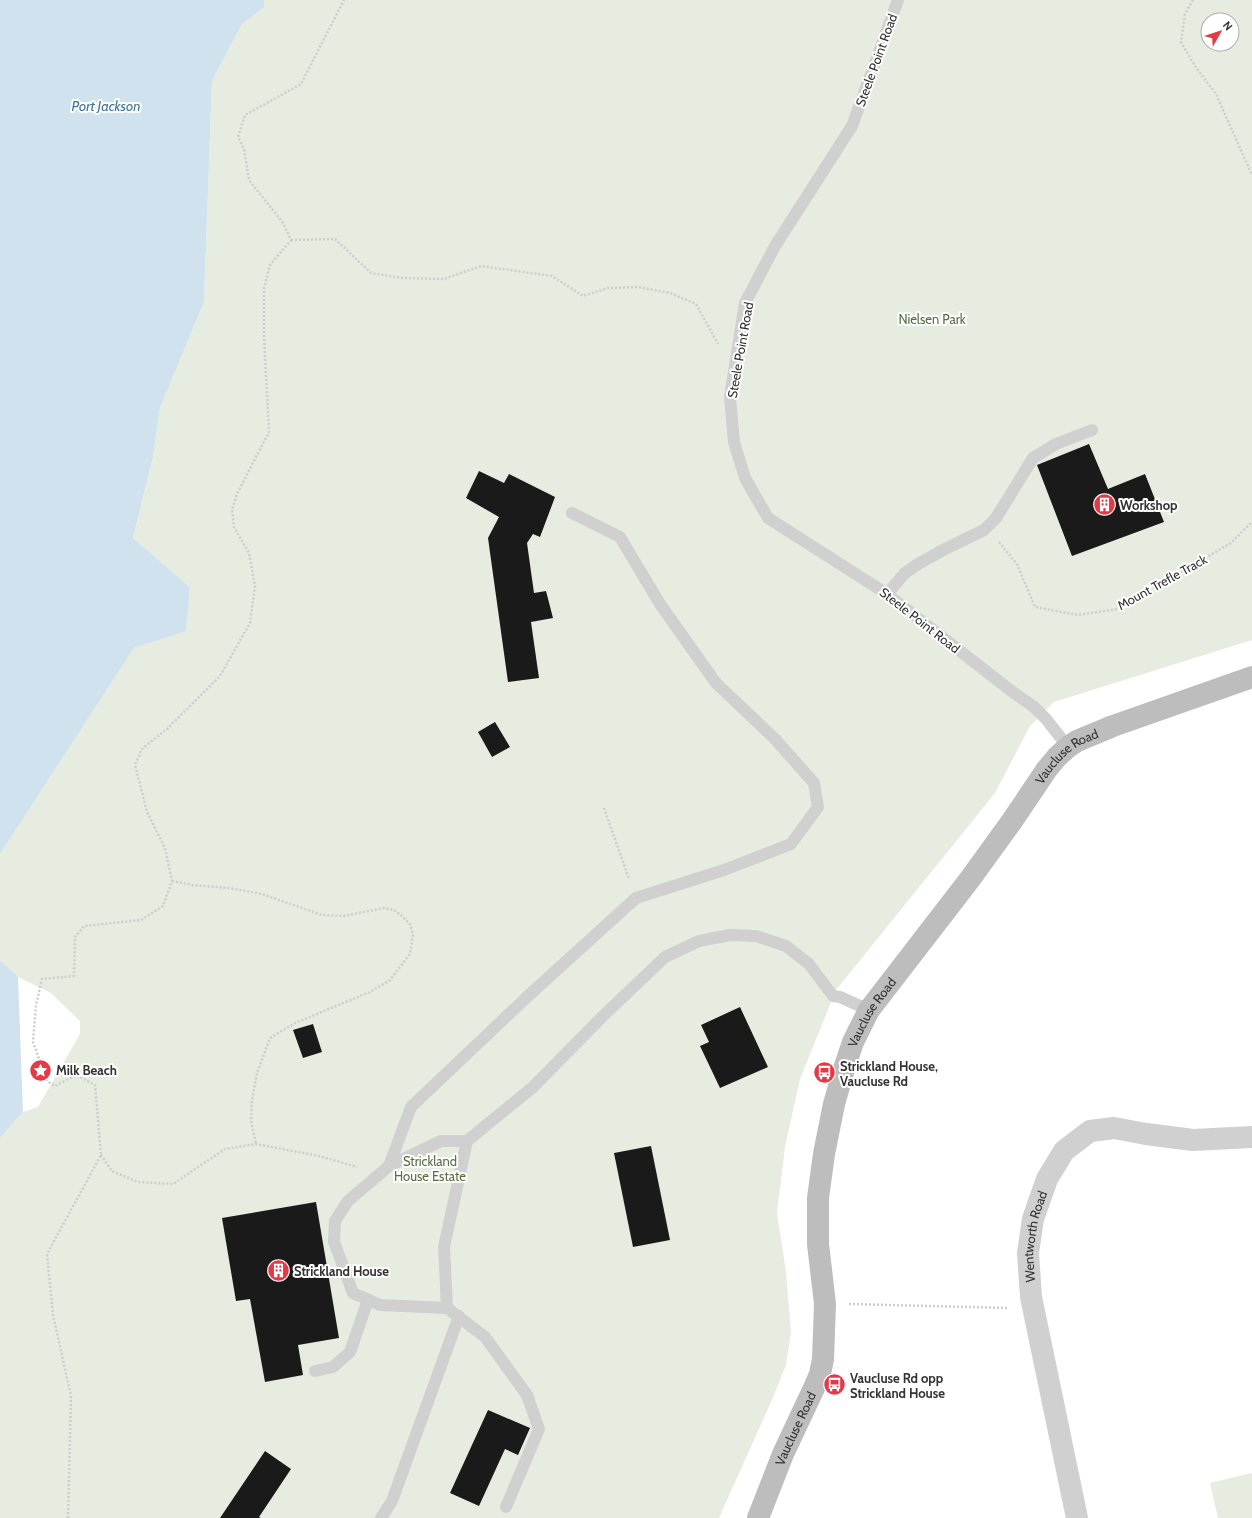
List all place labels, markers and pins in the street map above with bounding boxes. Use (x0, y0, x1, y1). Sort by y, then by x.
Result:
building icon: Workshop (1092, 492, 1118, 518)
place label: Workshop (1120, 497, 1178, 513)
place icon: Milk Beach (27, 1057, 53, 1083)
place label: Strickland House, Vaucluse Rd (840, 1058, 938, 1089)
bus stop icon: Strickland House, Vaucluse Rd (811, 1060, 837, 1086)
place label: Milk Beach (56, 1062, 117, 1078)
building icon: Strickland House (266, 1258, 292, 1284)
place label: Strickland House (294, 1263, 389, 1279)
place label: Vaucluse Rd opp Strickland House (850, 1370, 945, 1401)
bus stop icon: Vaucluse Rd opp Strickland House (821, 1372, 847, 1398)

